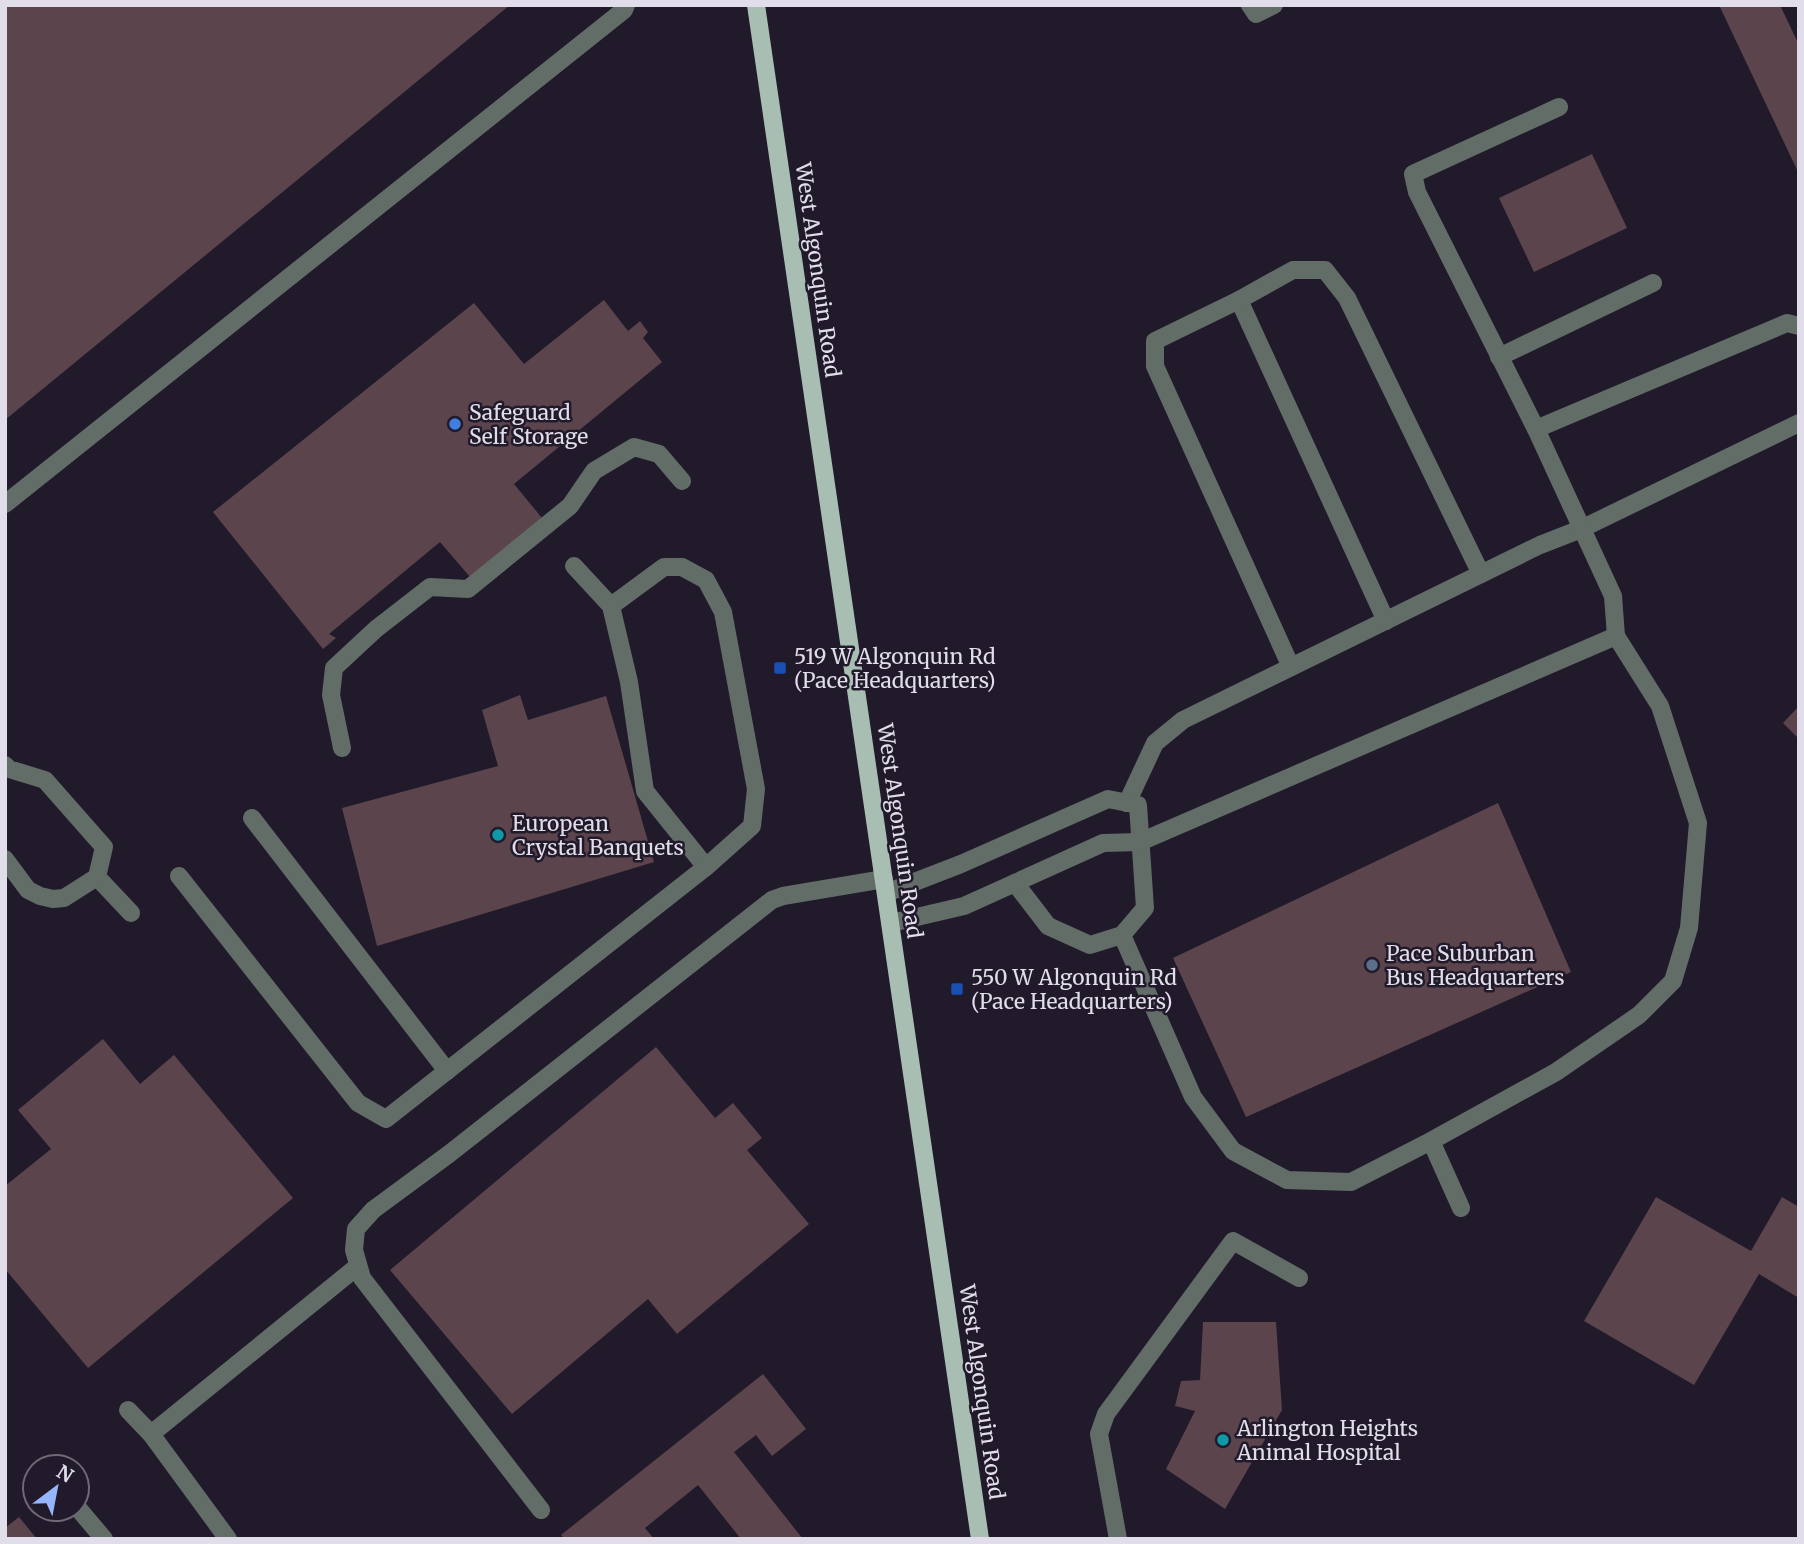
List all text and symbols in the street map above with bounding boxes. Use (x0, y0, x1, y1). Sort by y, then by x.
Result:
street label: West Algonquin Road (789, 160, 847, 380)
place label: Safeguard Self Storage (469, 399, 588, 450)
marker: Safeguard Self Storage (447, 416, 463, 432)
place label: 519 W Algonquin Rd (Pace Headquarters) (794, 643, 996, 694)
marker: 519 W Algonquin Rd (Pace Headquarters) (772, 660, 788, 676)
street label: West Algonquin Road (871, 721, 929, 941)
place label: European Crystal Banquets (512, 810, 684, 861)
marker: European Crystal Banquets (490, 827, 506, 843)
place label: Pace Suburban Bus Headquarters (1386, 940, 1565, 991)
marker: Pace Suburban Bus Headquarters (1364, 957, 1380, 973)
place label: 550 W Algonquin Rd (Pace Headquarters) (971, 964, 1177, 1015)
marker: 550 W Algonquin Rd (Pace Headquarters) (949, 981, 965, 997)
street label: West Algonquin Road (953, 1282, 1011, 1502)
place label: Arlington Heights Animal Hospital (1236, 1415, 1418, 1466)
marker: Arlington Heights Animal Hospital (1215, 1432, 1231, 1448)
north arrow (21, 1453, 91, 1523)
text: N (52, 1459, 78, 1488)

